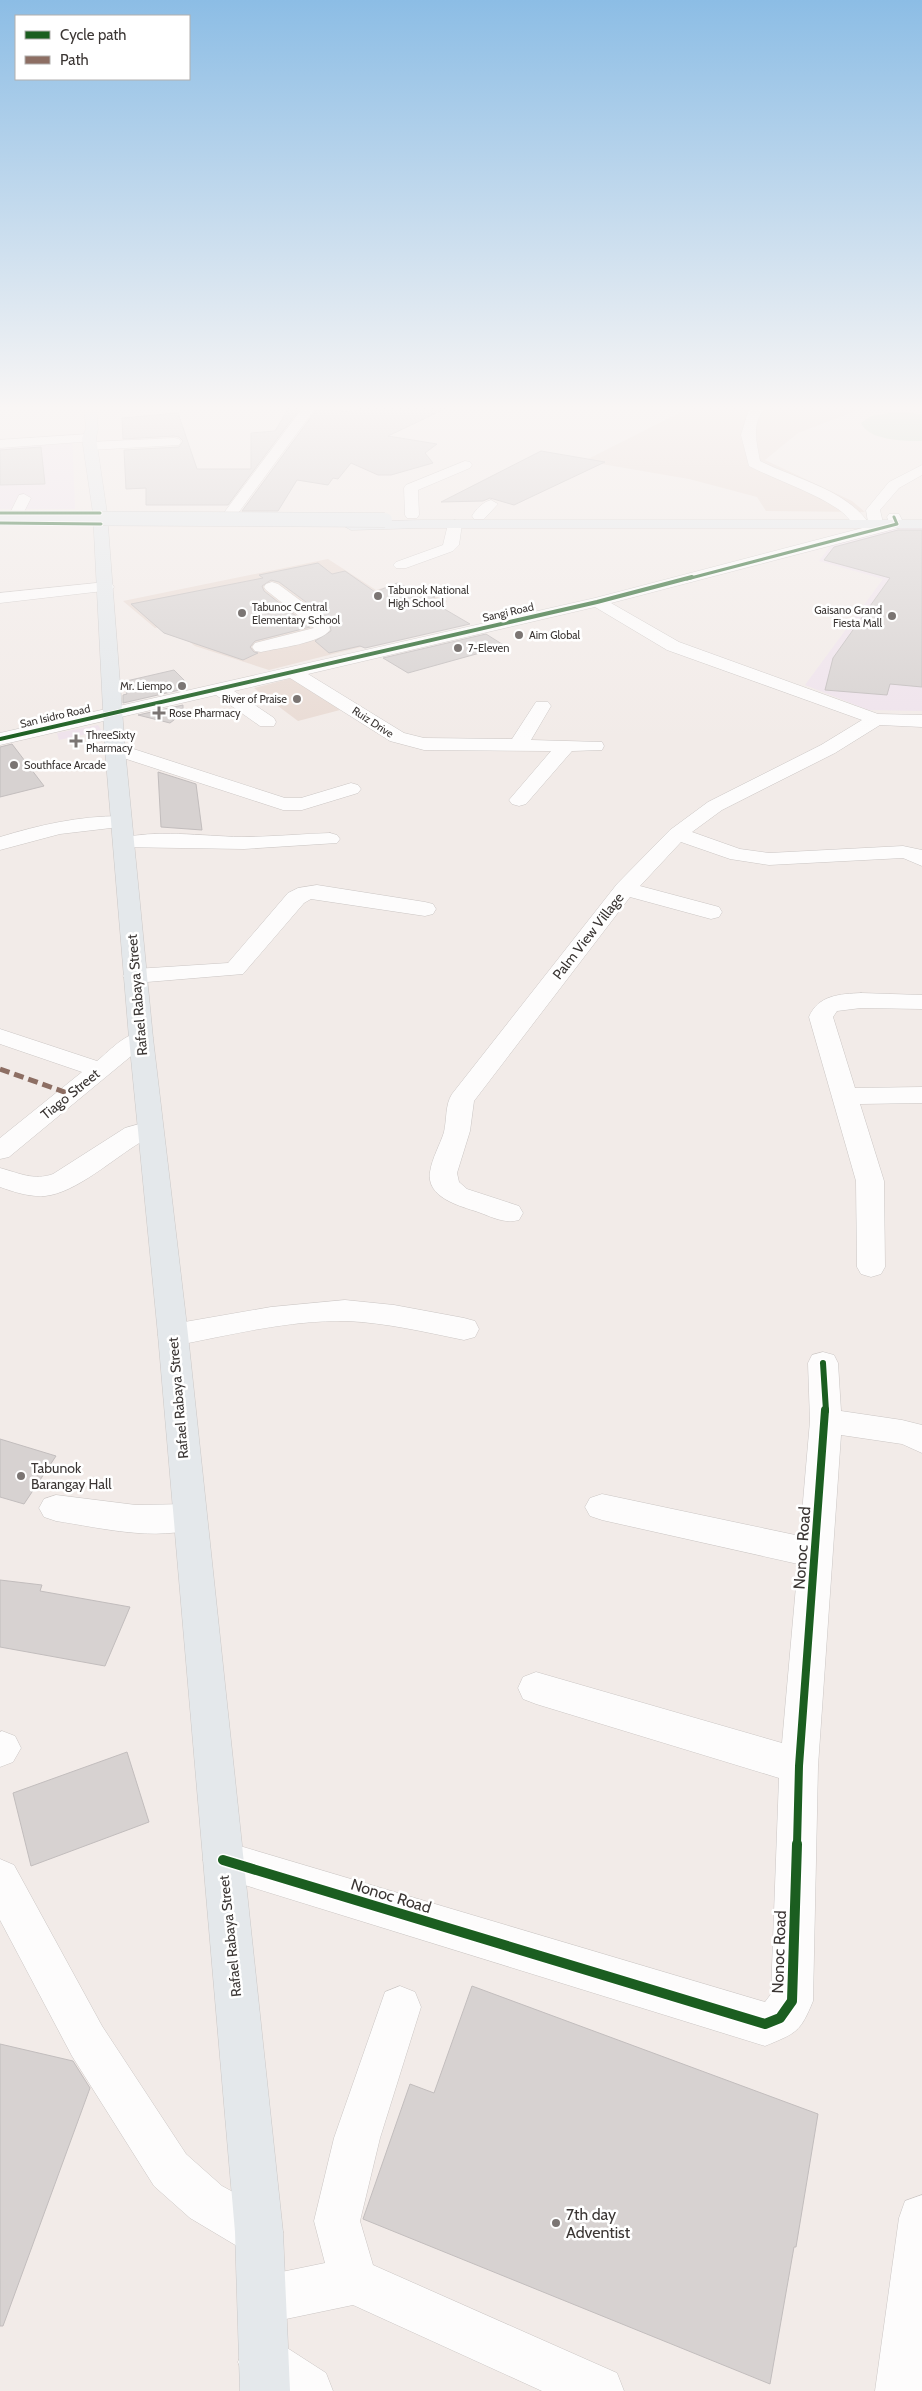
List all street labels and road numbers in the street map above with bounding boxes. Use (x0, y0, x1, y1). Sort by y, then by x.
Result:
street label: Sangi Road (481, 599, 535, 625)
street label: San Isidro Road (18, 701, 92, 731)
street label: Ruiz Drive (350, 703, 397, 741)
street label: Palm View Village (548, 889, 628, 983)
street label: Rafael Rabaya Street (123, 933, 151, 1057)
street label: Tiago Street (37, 1065, 103, 1123)
street label: Rafael Rabaya Street (164, 1336, 192, 1460)
street label: Nonoc Road (790, 1506, 814, 1590)
street label: Rafael Rabaya Street (215, 1874, 245, 1998)
street label: Nonoc Road (348, 1875, 434, 1917)
street label: Nonoc Road (768, 1910, 790, 1994)

